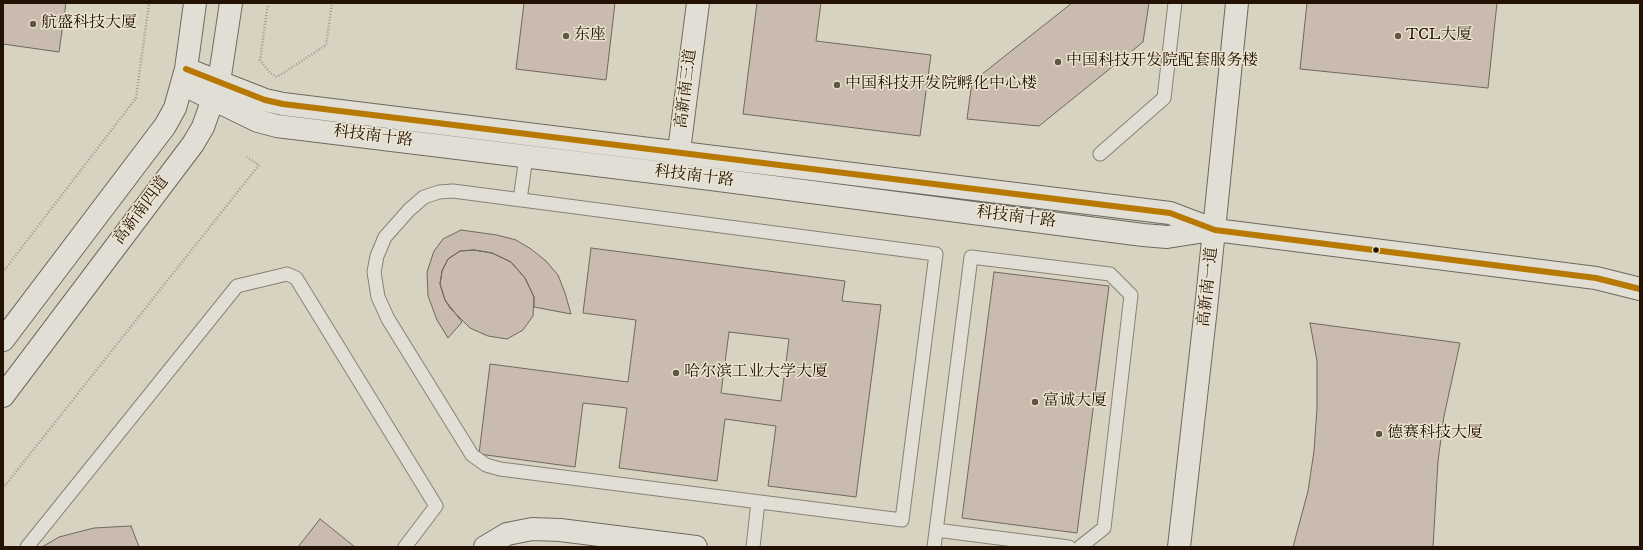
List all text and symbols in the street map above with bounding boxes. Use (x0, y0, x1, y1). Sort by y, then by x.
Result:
place label: 航盛科技大厦 (41, 14, 137, 34)
marker: 航盛科技大厦 (28, 19, 38, 29)
place label: 东座 (574, 26, 606, 46)
place label: TCL大厦 (1406, 26, 1472, 46)
marker: 东座 (561, 31, 571, 41)
marker: TCL大厦 (1393, 31, 1403, 41)
street label: 高新南三道 (673, 48, 701, 130)
place label: 中国科技开发院配套服务楼 (1066, 52, 1258, 72)
marker: 中国科技开发院配套服务楼 (1053, 57, 1063, 67)
place label: 中国科技开发院孵化中心楼 (845, 75, 1037, 95)
marker: 中国科技开发院孵化中心楼 (832, 80, 842, 90)
street label: 科技南十路 (332, 123, 414, 151)
street label: 科技南十路 (653, 163, 735, 191)
street label: 高新南四道 (110, 173, 174, 249)
street label: 科技南十路 (975, 204, 1057, 232)
unlabelled marker (1371, 245, 1381, 255)
street label: 高新南一道 (1195, 246, 1223, 328)
place label: 哈尔滨工业大学大厦 (684, 363, 828, 383)
marker: 哈尔滨工业大学大厦 (671, 368, 681, 378)
place label: 富诚大厦 (1043, 392, 1107, 412)
marker: 富诚大厦 (1030, 397, 1040, 407)
place label: 德赛科技大厦 (1387, 424, 1483, 444)
marker: 德赛科技大厦 (1374, 429, 1384, 439)

